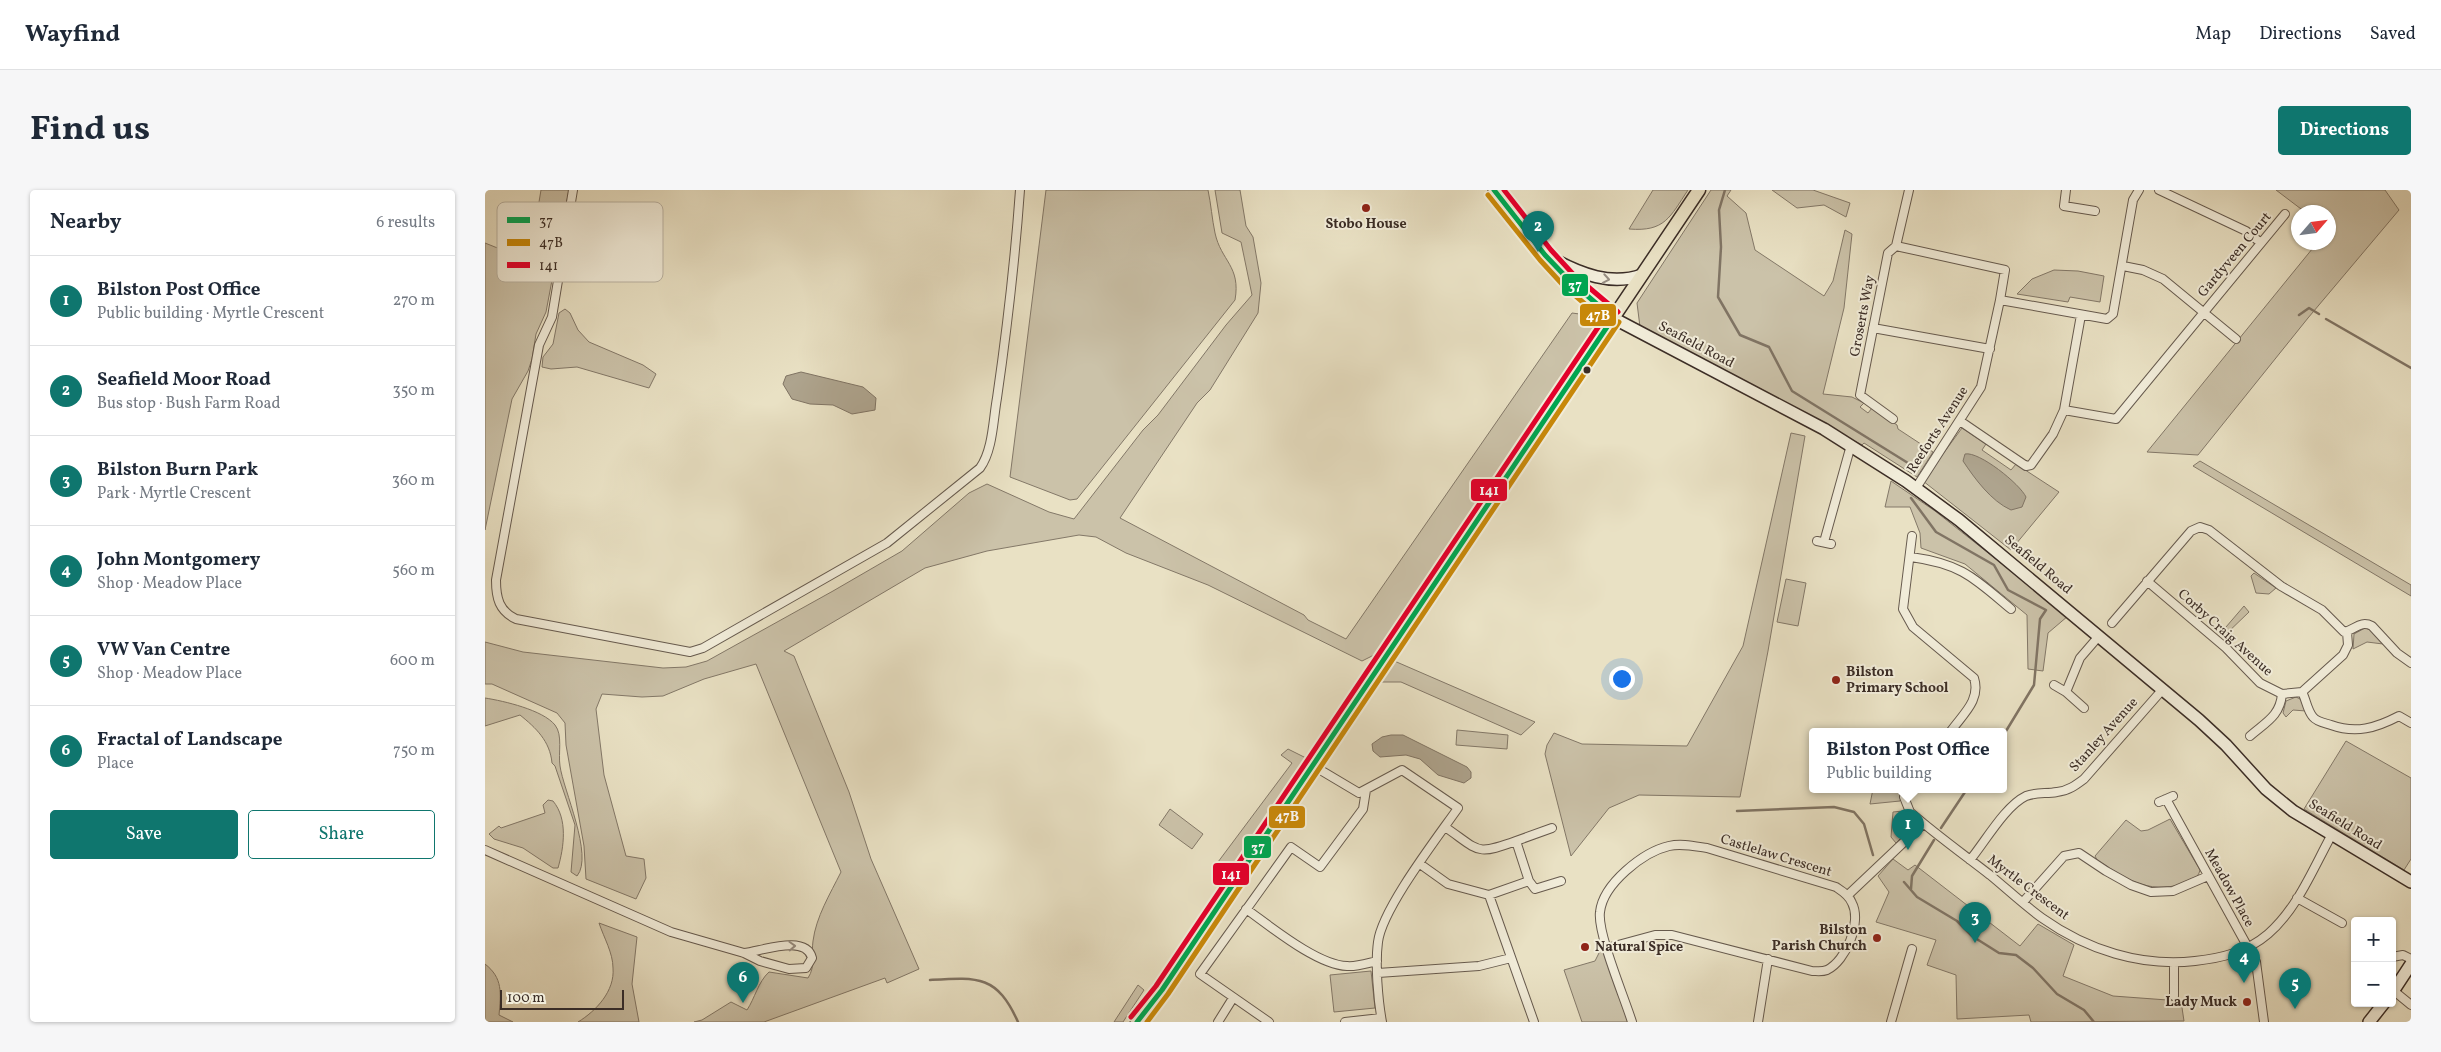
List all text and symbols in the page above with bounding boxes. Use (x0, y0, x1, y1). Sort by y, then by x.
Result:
text: Wayfind (25, 18, 120, 52)
text: Map (2195, 22, 2231, 47)
text: Directions (2259, 22, 2342, 47)
text: Saved (2370, 22, 2416, 47)
text: Find us (30, 106, 150, 154)
button: Directions (2278, 106, 2411, 155)
legend (497, 202, 663, 282)
marker: Stobo House (1360, 202, 1372, 214)
north arrow (2291, 205, 2336, 250)
text: Nearby (50, 208, 121, 237)
street label: Gardyveen Court (2194, 208, 2276, 302)
pin: 2 (1522, 211, 1554, 252)
text: 6 results (376, 212, 435, 234)
text: 37 (539, 212, 553, 231)
place label: Stobo House (1325, 215, 1407, 234)
text: 47B (539, 234, 563, 253)
text: 141 (539, 257, 558, 276)
line badge: 37 (1561, 273, 1589, 297)
one-way arrow (1602, 273, 1611, 283)
street label: Groserts Way (1846, 273, 1880, 358)
text: Bilston Post Office (97, 277, 261, 303)
text: 37 (1568, 277, 1582, 296)
text: 1 (63, 290, 69, 312)
text: 270 m (393, 290, 435, 312)
text: Public building · Myrtle Crescent (97, 303, 324, 325)
line badge: 47B (1579, 303, 1617, 327)
text: 47B (1586, 307, 1610, 326)
street label: Seafield Road (1655, 317, 1737, 373)
unlabelled marker (1582, 365, 1592, 375)
text: Seafield Moor Road (97, 367, 271, 393)
text: 2 (62, 380, 70, 402)
text: 350 m (392, 380, 435, 402)
street label: Reeforts Avenue (1903, 383, 1973, 477)
text: Bus stop · Bush Farm Road (97, 393, 280, 415)
text: Bilston Burn Park (97, 457, 258, 483)
text: 3 (62, 470, 70, 492)
text: 360 m (392, 470, 435, 492)
line badge: 141 (1470, 478, 1508, 502)
text: 141 (1479, 482, 1499, 501)
text: Park · Myrtle Crescent (97, 483, 251, 505)
street label: Seafield Road (2000, 531, 2076, 599)
text: John Montgomery (97, 547, 260, 573)
text: 4 (61, 560, 71, 582)
text: 560 m (392, 560, 435, 582)
text: Shop · Meadow Place (97, 573, 242, 595)
street label: Corby Craig Avenue (2173, 585, 2277, 681)
text: VW Van Centre (97, 637, 230, 663)
text: 5 (62, 650, 70, 672)
text: 600 m (390, 650, 435, 672)
text: Shop · Meadow Place (97, 663, 242, 685)
place label: Bilston Primary School (1846, 663, 1949, 698)
your location (1609, 666, 1635, 692)
marker: Bilston Primary School (1830, 674, 1842, 686)
street label: Stanley Avenue (2065, 693, 2143, 776)
text: Fractal of Landscape (97, 727, 282, 753)
popup (1809, 728, 2007, 793)
text: Bilston Post Office (1826, 737, 1990, 763)
text: 6 (62, 740, 70, 762)
text: 750 m (393, 740, 435, 762)
text: Place (97, 753, 134, 775)
text: Public building (1826, 763, 1932, 785)
street label: Seafield Road (2305, 795, 2385, 855)
line badge: 47B (1268, 805, 1306, 829)
text: 47B (1275, 808, 1299, 827)
pin: 1 (1892, 809, 1924, 850)
button: Save (50, 810, 238, 859)
button: Share (248, 810, 435, 859)
street label: Castlelaw Crescent (1718, 830, 1834, 882)
line badge: 37 (1243, 835, 1272, 859)
text: 37 (1251, 839, 1265, 858)
street label: Meadow Place (2200, 845, 2259, 931)
street label: Myrtle Crescent (1983, 851, 2073, 925)
line badge: 141 (1212, 862, 1250, 886)
text: 141 (1221, 866, 1241, 885)
pin: 3 (1959, 902, 1991, 943)
map controls (2351, 917, 2396, 1007)
button: + (2351, 917, 2396, 962)
place label: Bilston Parish Church (1772, 921, 1867, 956)
marker: Bilston Parish Church (1871, 932, 1883, 944)
place label: Natural Spice (1595, 938, 1683, 957)
one-way arrow (788, 941, 796, 951)
marker: Natural Spice (1579, 941, 1591, 953)
pin: 4 (2228, 942, 2260, 983)
pin: 6 (727, 962, 759, 1003)
button: − (2351, 962, 2396, 1007)
pin: 5 (2279, 968, 2311, 1009)
scale bar (500, 987, 624, 1010)
text: 100 m (507, 989, 545, 1008)
place label: Lady Muck (2165, 993, 2238, 1012)
marker: Lady Muck (2241, 996, 2253, 1008)

